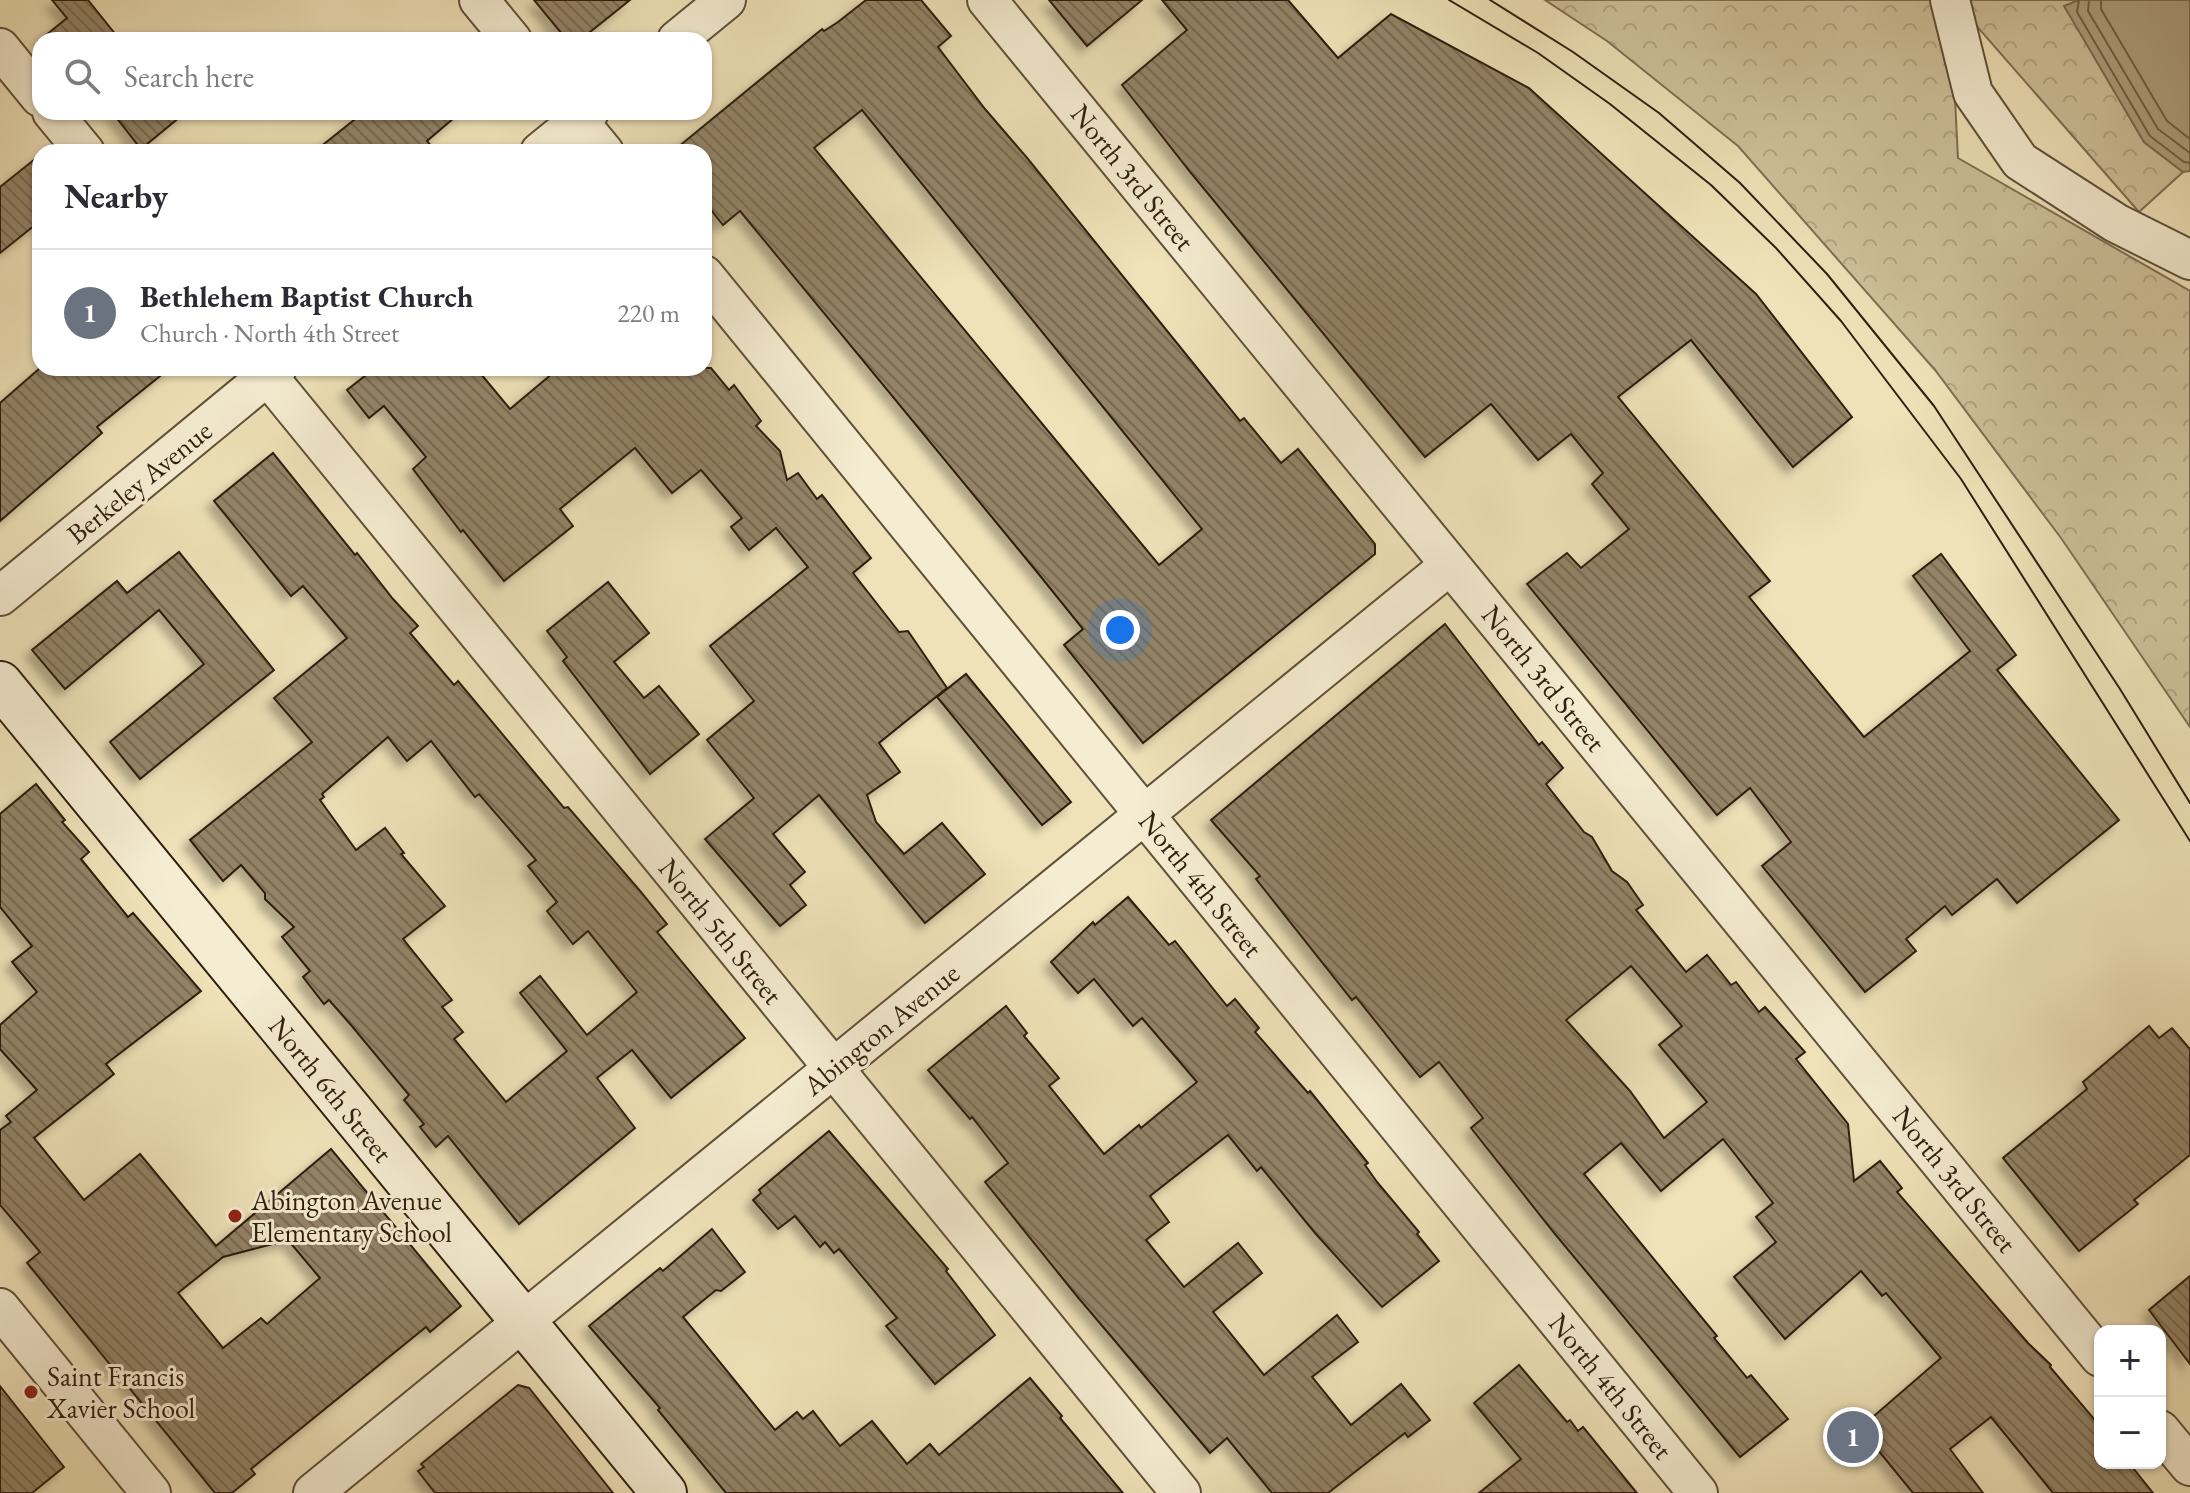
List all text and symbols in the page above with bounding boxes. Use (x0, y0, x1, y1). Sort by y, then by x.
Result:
search box (32, 32, 712, 120)
icon: search (60, 54, 104, 98)
text: Search here (124, 57, 254, 96)
street label: North 3rd Street (1063, 96, 1203, 258)
text: Nearby (64, 174, 168, 218)
text: Bethlehem Baptist Church (140, 277, 473, 316)
text: 1 (83, 296, 97, 330)
text: 220 m (617, 296, 680, 330)
text: Church · North 4th Street (140, 316, 399, 350)
street label: Berkeley Avenue (59, 412, 219, 552)
street label: North 3rd Street (1474, 597, 1614, 759)
your location (1100, 610, 1140, 650)
street label: North 4th Street (1131, 804, 1271, 965)
street label: North 5th Street (651, 851, 791, 1012)
street label: Abington Avenue (795, 955, 967, 1104)
street label: North 6th Street (261, 1009, 401, 1170)
street label: North 3rd Street (1885, 1098, 2025, 1260)
place label: Abington Avenue Elementary School (250, 1182, 452, 1250)
marker: Abington Avenue Elementary School (226, 1207, 244, 1225)
street label: North 4th Street (1541, 1306, 1681, 1467)
map controls (2094, 1325, 2166, 1469)
button: + (2094, 1325, 2166, 1397)
place label: Saint Francis Xavier School (46, 1358, 196, 1426)
marker: Saint Francis Xavier School (22, 1383, 40, 1401)
button: − (2094, 1397, 2166, 1469)
pin: 1 (1827, 1407, 1879, 1467)

